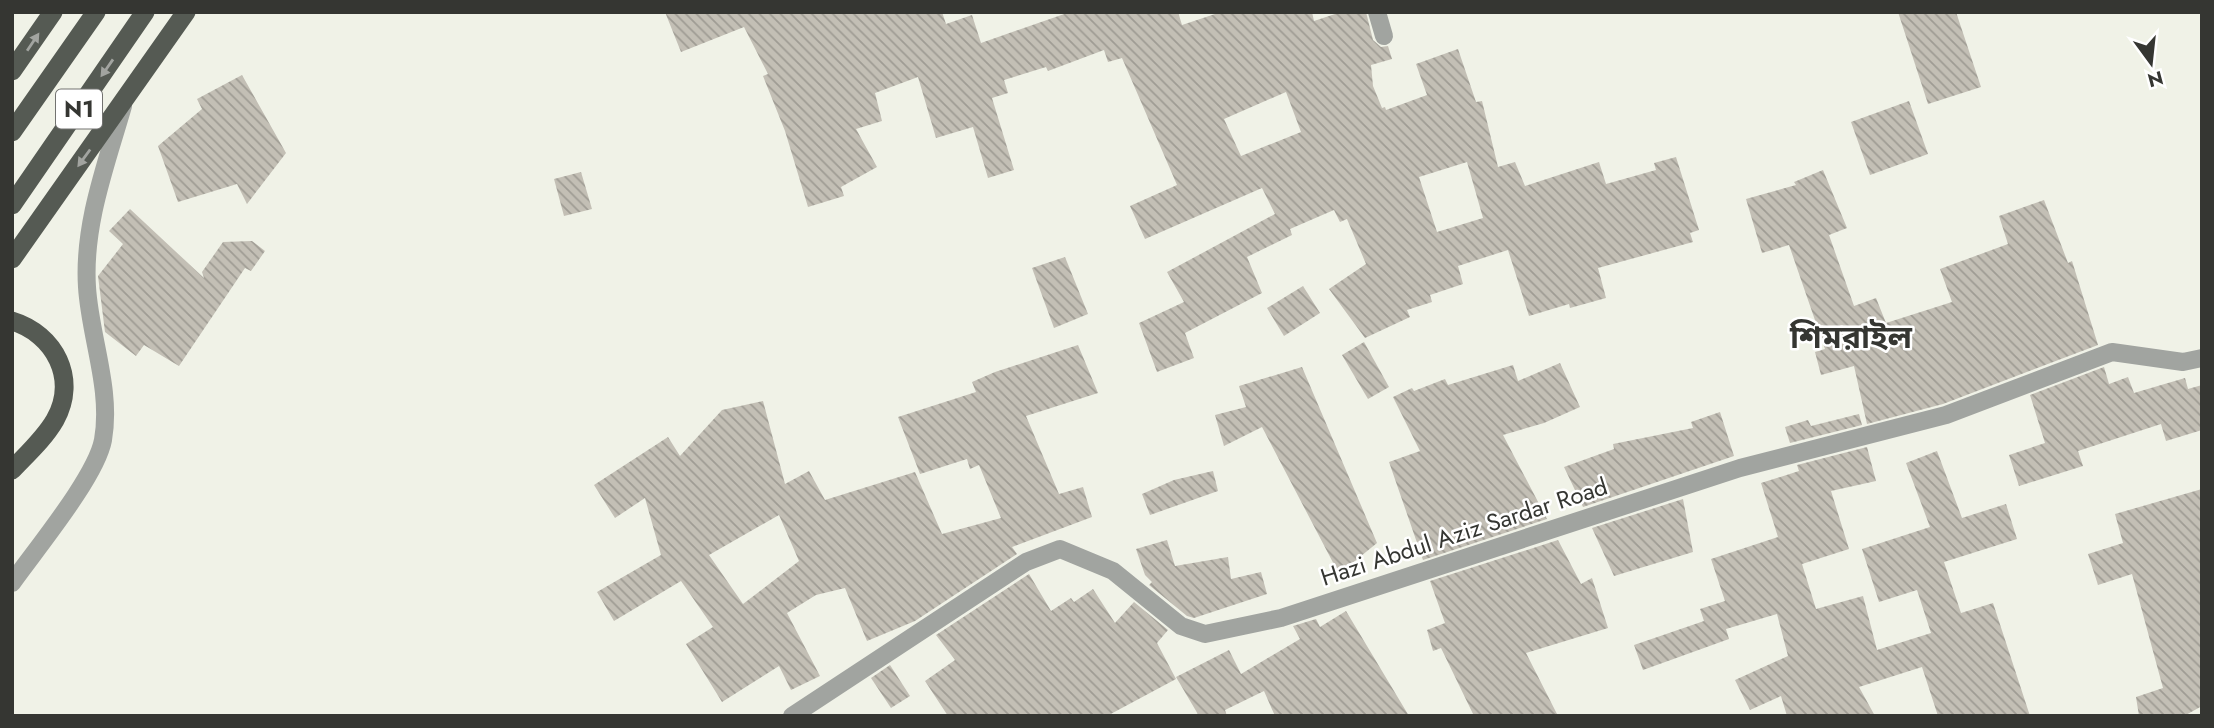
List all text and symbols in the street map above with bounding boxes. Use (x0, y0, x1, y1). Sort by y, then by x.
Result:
north arrow (2116, 28, 2186, 98)
one-way arrow (26, 32, 39, 52)
one-way arrow (100, 59, 114, 77)
text: N (2144, 64, 2166, 94)
road number: N1 (56, 90, 102, 128)
one-way arrow (77, 149, 91, 167)
district label: শিমরাইল (1789, 314, 1913, 360)
street label: Hazi Abdul Aziz Sardar Road (1316, 469, 1612, 594)

